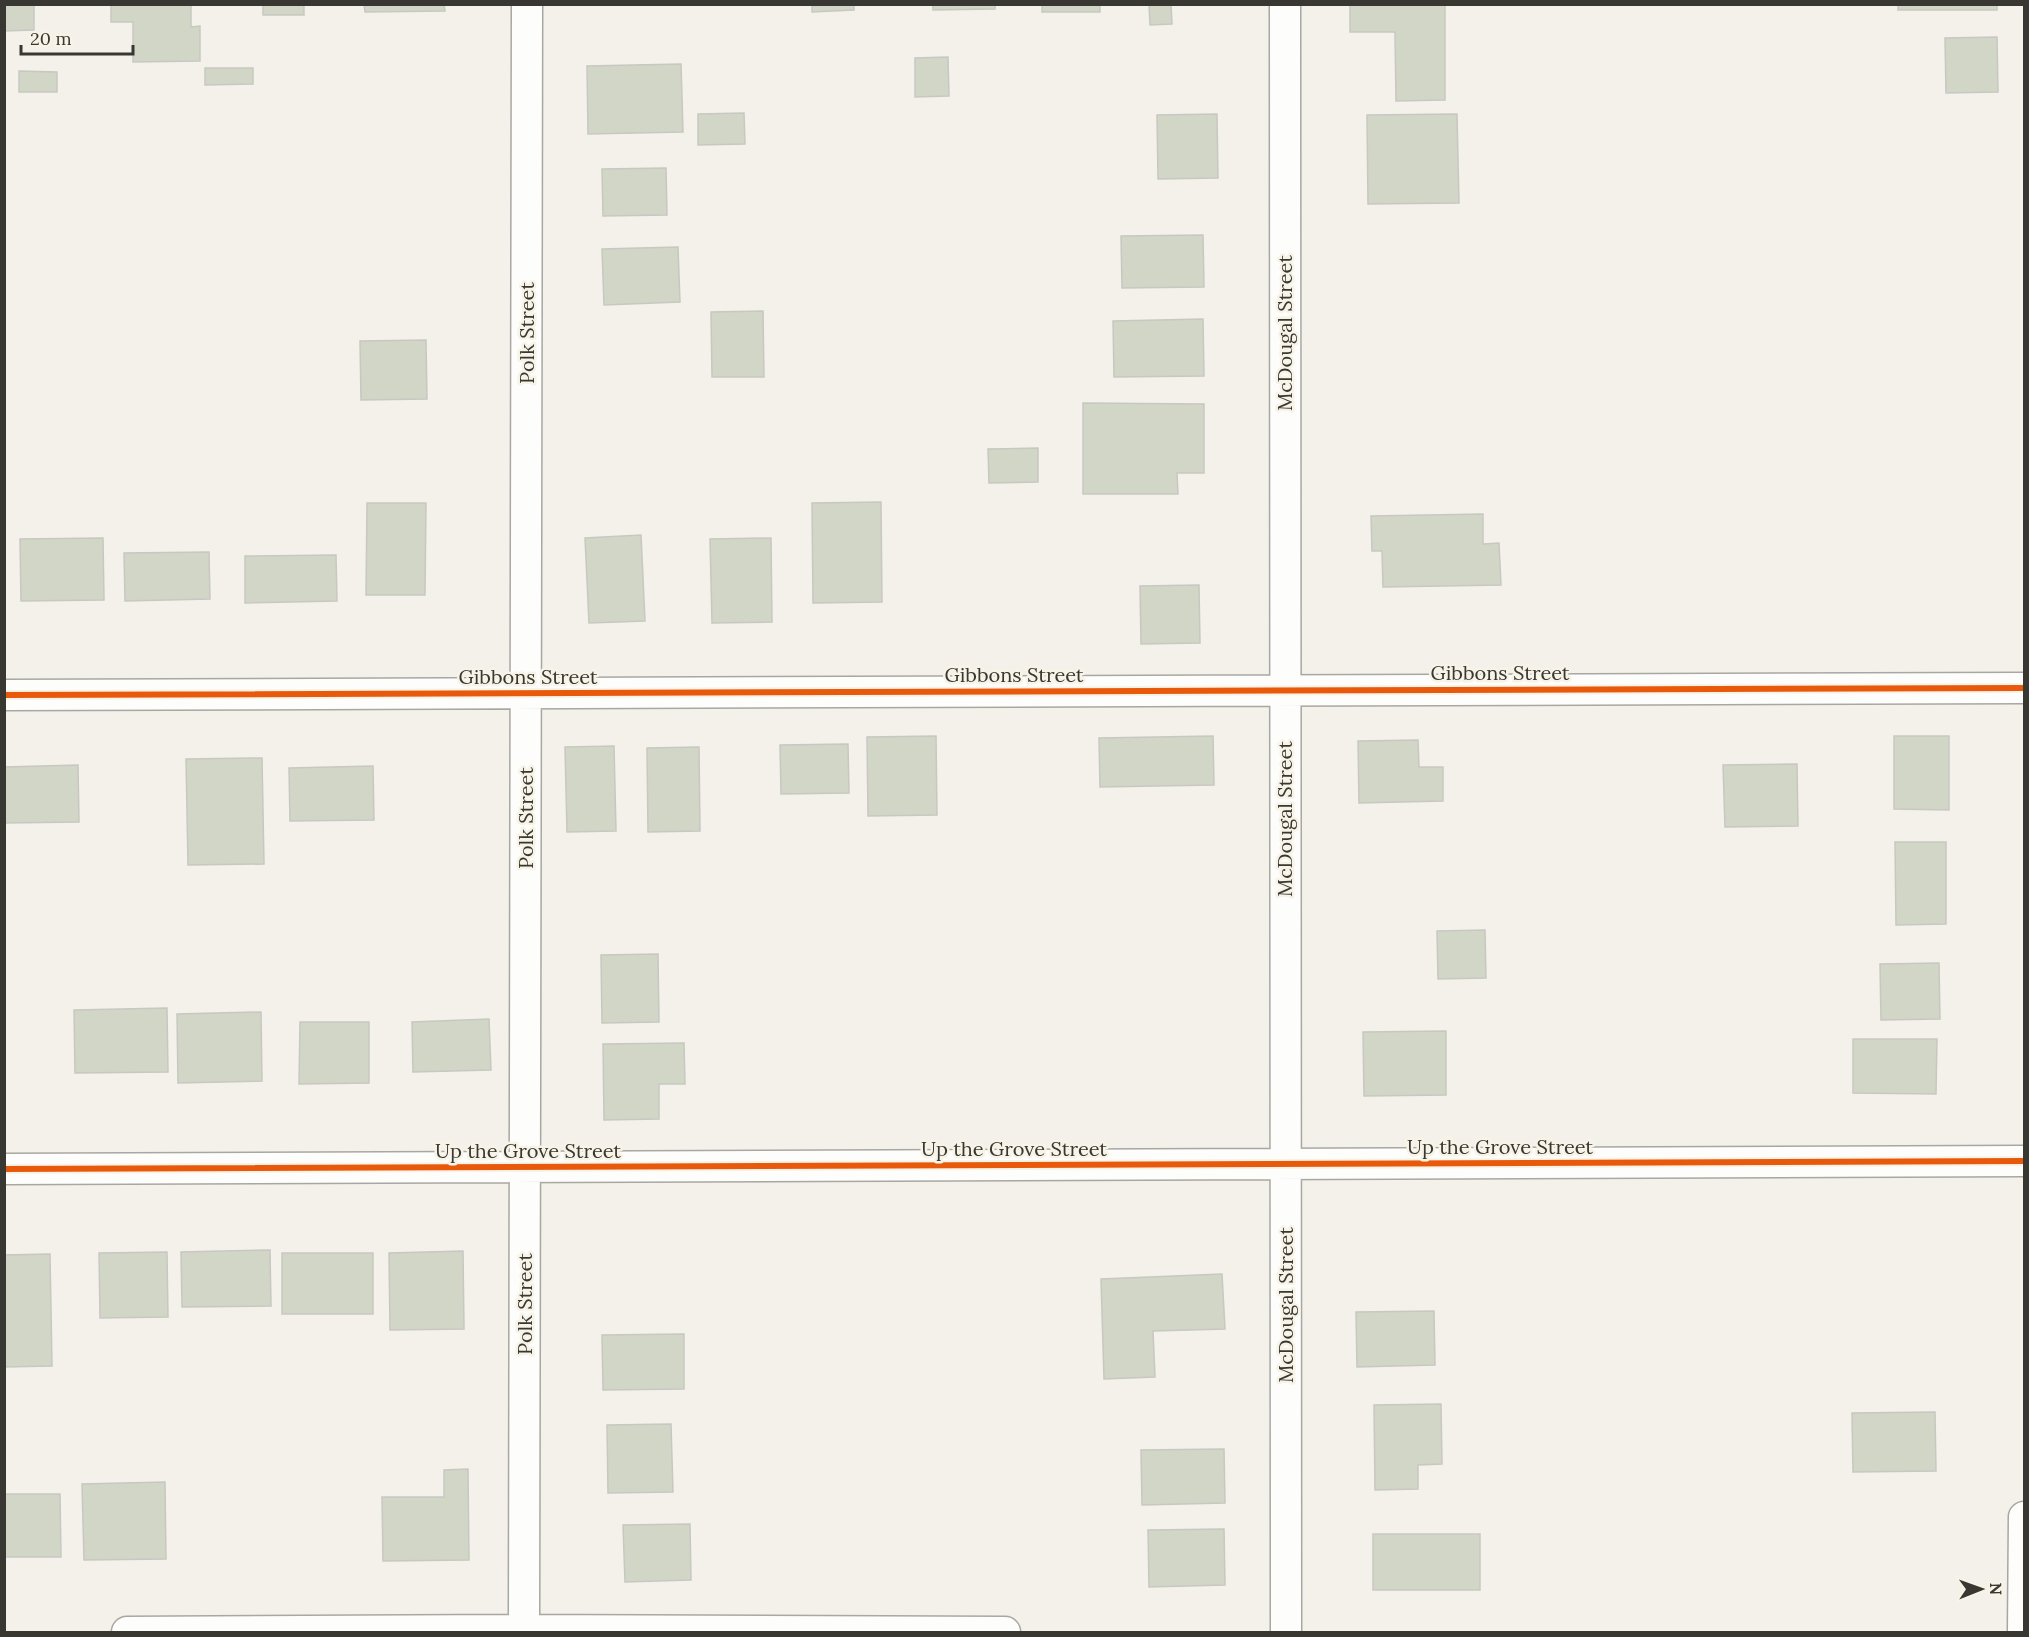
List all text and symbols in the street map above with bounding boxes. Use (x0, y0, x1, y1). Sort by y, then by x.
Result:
scale bar (21, 18, 134, 56)
text: 20 m (30, 27, 72, 50)
street label: McDougal Street (1272, 255, 1297, 411)
street label: Polk Street (514, 282, 539, 384)
street label: Gibbons Street (1430, 660, 1570, 685)
street label: Gibbons Street (944, 662, 1084, 687)
street label: Gibbons Street (458, 664, 598, 689)
street label: McDougal Street (1272, 741, 1297, 897)
street label: Polk Street (513, 767, 538, 869)
street label: Up the Grove Street (1407, 1134, 1593, 1159)
street label: Up the Grove Street (921, 1136, 1107, 1161)
street label: Up the Grove Street (435, 1138, 621, 1163)
street label: McDougal Street (1273, 1227, 1298, 1383)
street label: Polk Street (512, 1253, 537, 1355)
north arrow (1951, 1559, 2011, 1619)
text: N (1986, 1582, 2006, 1595)

